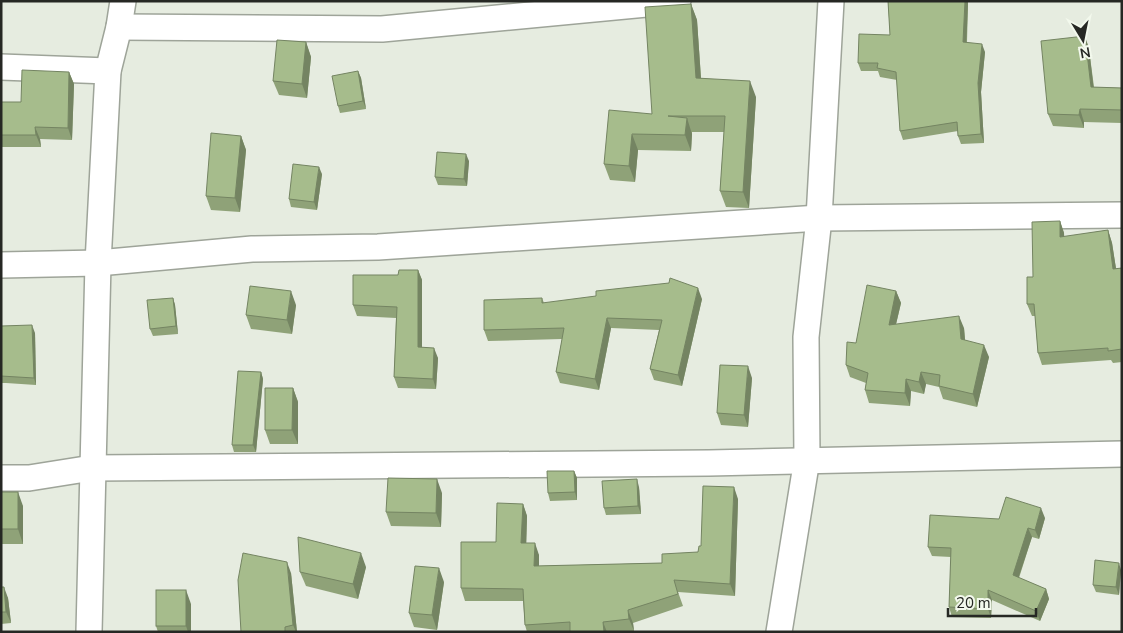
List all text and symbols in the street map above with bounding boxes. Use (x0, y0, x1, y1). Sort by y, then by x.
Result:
north arrow (1058, 15, 1108, 65)
text: N (1078, 42, 1092, 63)
scale bar (948, 586, 1036, 618)
text: 20 m (956, 593, 991, 613)

